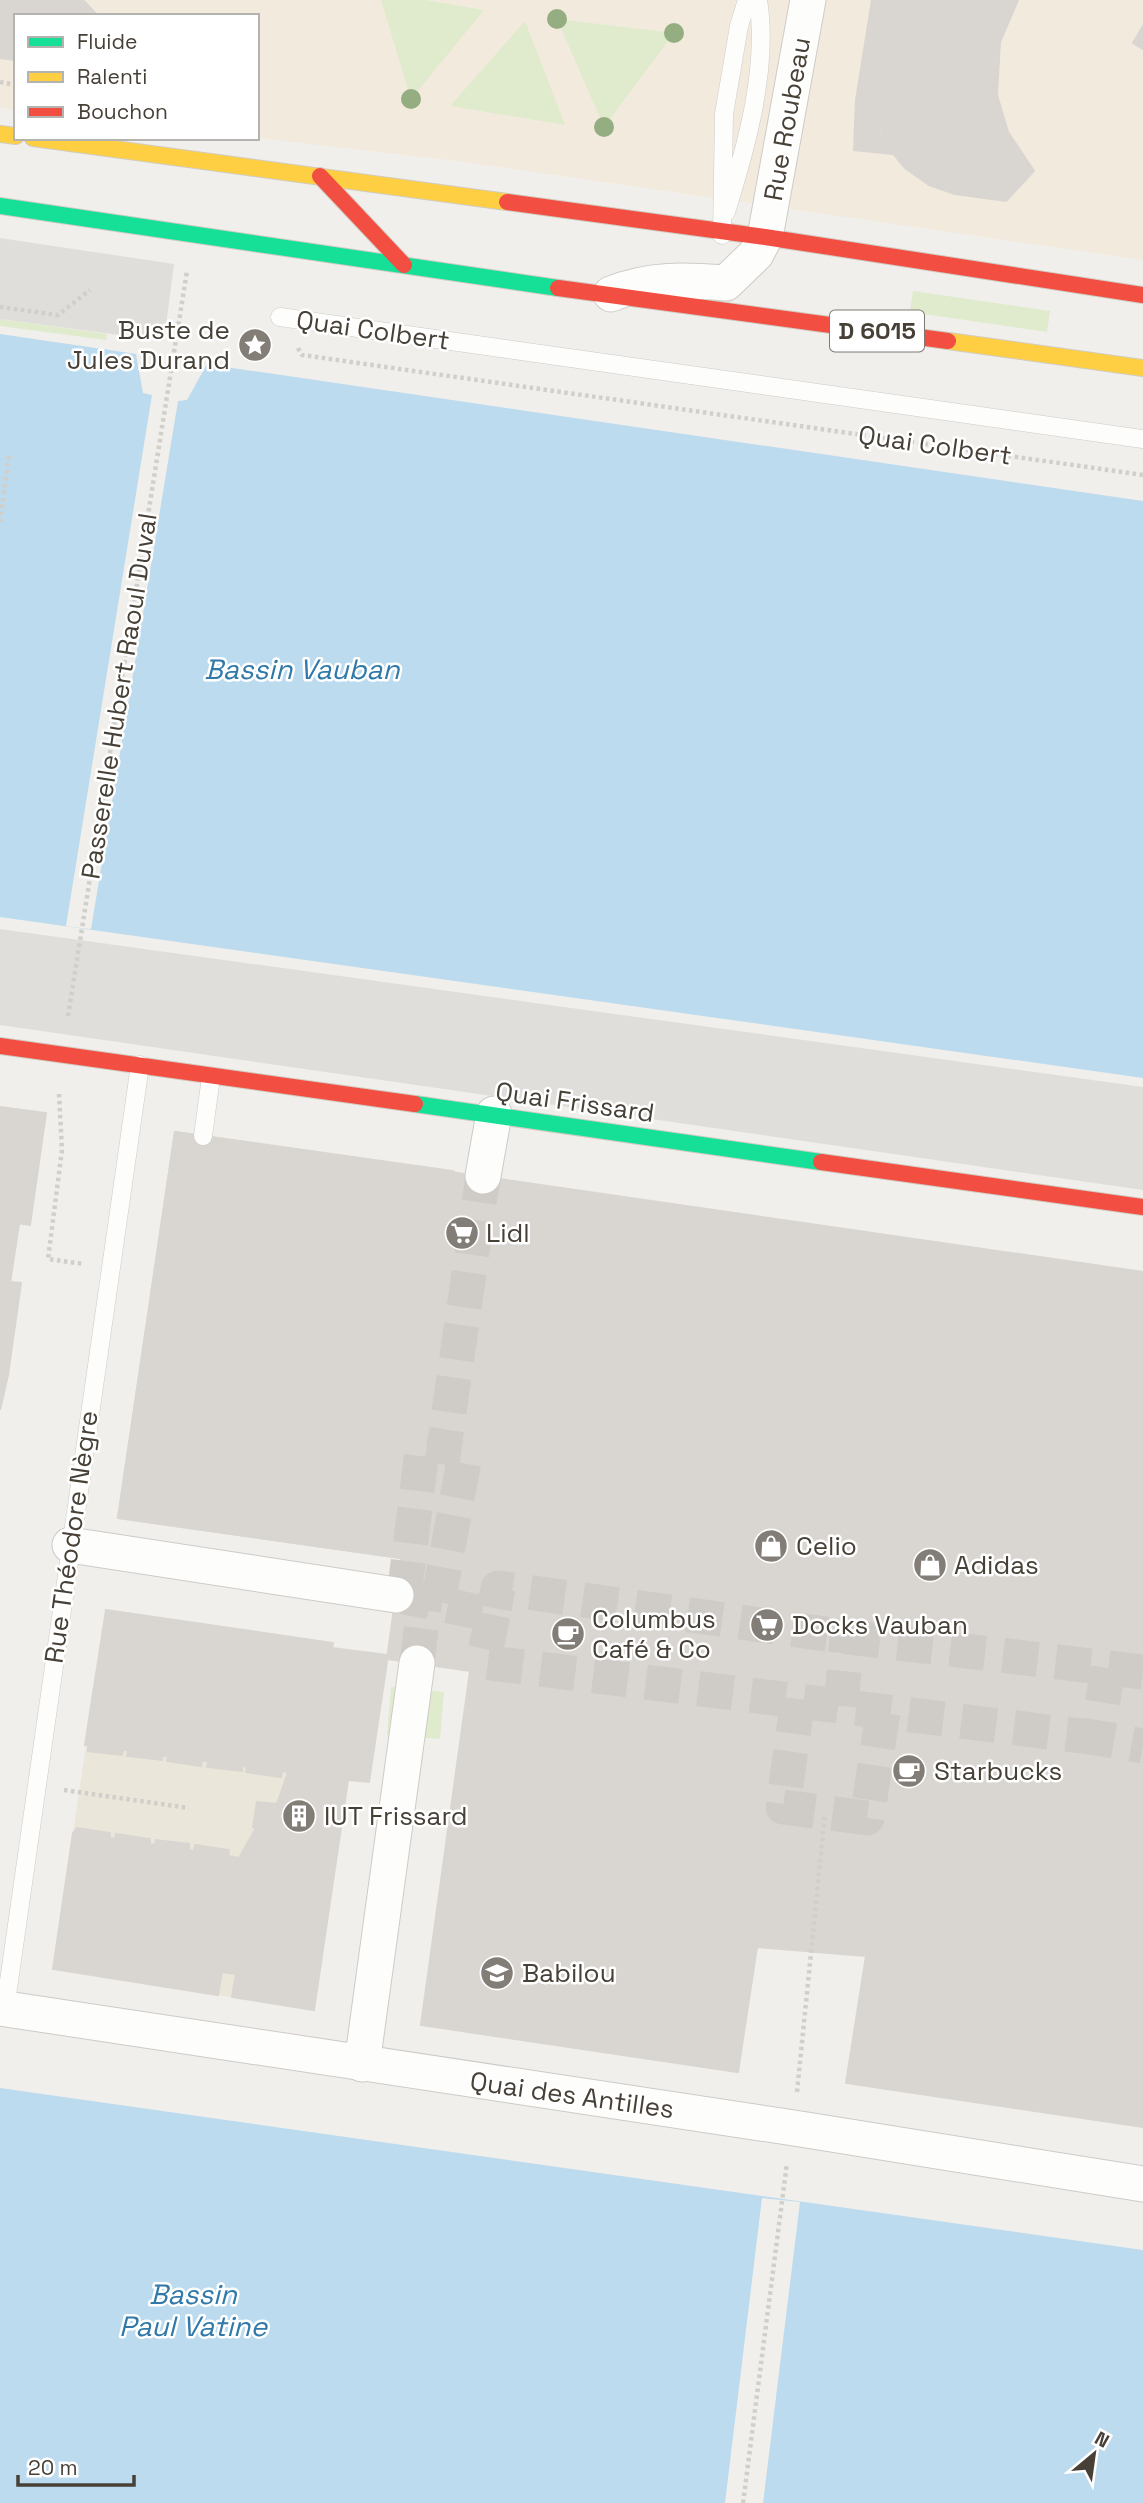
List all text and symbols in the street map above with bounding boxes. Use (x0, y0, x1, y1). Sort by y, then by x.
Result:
legend (14, 14, 259, 140)
text: Fluide (77, 28, 137, 55)
street label: Rue Roubeau (756, 35, 818, 203)
text: Ralenti (77, 63, 147, 90)
text: Bouchon (77, 98, 168, 125)
street label: Quai Colbert (294, 302, 452, 358)
road number: D 6015 (830, 310, 924, 352)
place label: Buste de Jules Durand (67, 313, 230, 377)
place icon: Buste de Jules Durand (236, 326, 274, 364)
street label: Quai Colbert (856, 417, 1014, 473)
street label: Passerelle Hubert Raoul Duval (73, 511, 165, 881)
water label: Bassin Vauban (204, 651, 401, 687)
street label: Quai Frissard (493, 1074, 657, 1130)
supermarket icon: Lidl (443, 1214, 481, 1252)
place label: Lidl (486, 1216, 530, 1250)
street label: Rue Théodore Nègre (36, 1409, 106, 1665)
shop icon: Celio (752, 1527, 790, 1565)
place label: Celio (796, 1529, 857, 1563)
shop icon: Adidas (911, 1546, 949, 1584)
place label: Adidas (954, 1548, 1039, 1582)
place label: Columbus Café & Co (592, 1602, 716, 1666)
supermarket icon: Docks Vauban (748, 1606, 786, 1644)
place label: Docks Vauban (792, 1608, 968, 1642)
cafe icon: Columbus Café & Co (549, 1615, 587, 1653)
cafe icon: Starbucks (890, 1752, 928, 1790)
place label: Starbucks (934, 1754, 1062, 1788)
building icon: IUT Frissard (280, 1797, 318, 1835)
place label: IUT Frissard (324, 1799, 468, 1833)
school or university icon: Babilou (478, 1954, 516, 1992)
place label: Babilou (522, 1956, 616, 1990)
street label: Quai des Antilles (468, 2064, 676, 2126)
water label: Bassin Paul Vatine (119, 2276, 268, 2344)
north arrow (1059, 2419, 1129, 2489)
text: N (1090, 2426, 1114, 2454)
scale bar (18, 2444, 133, 2488)
text: 20 m (28, 2454, 78, 2481)

